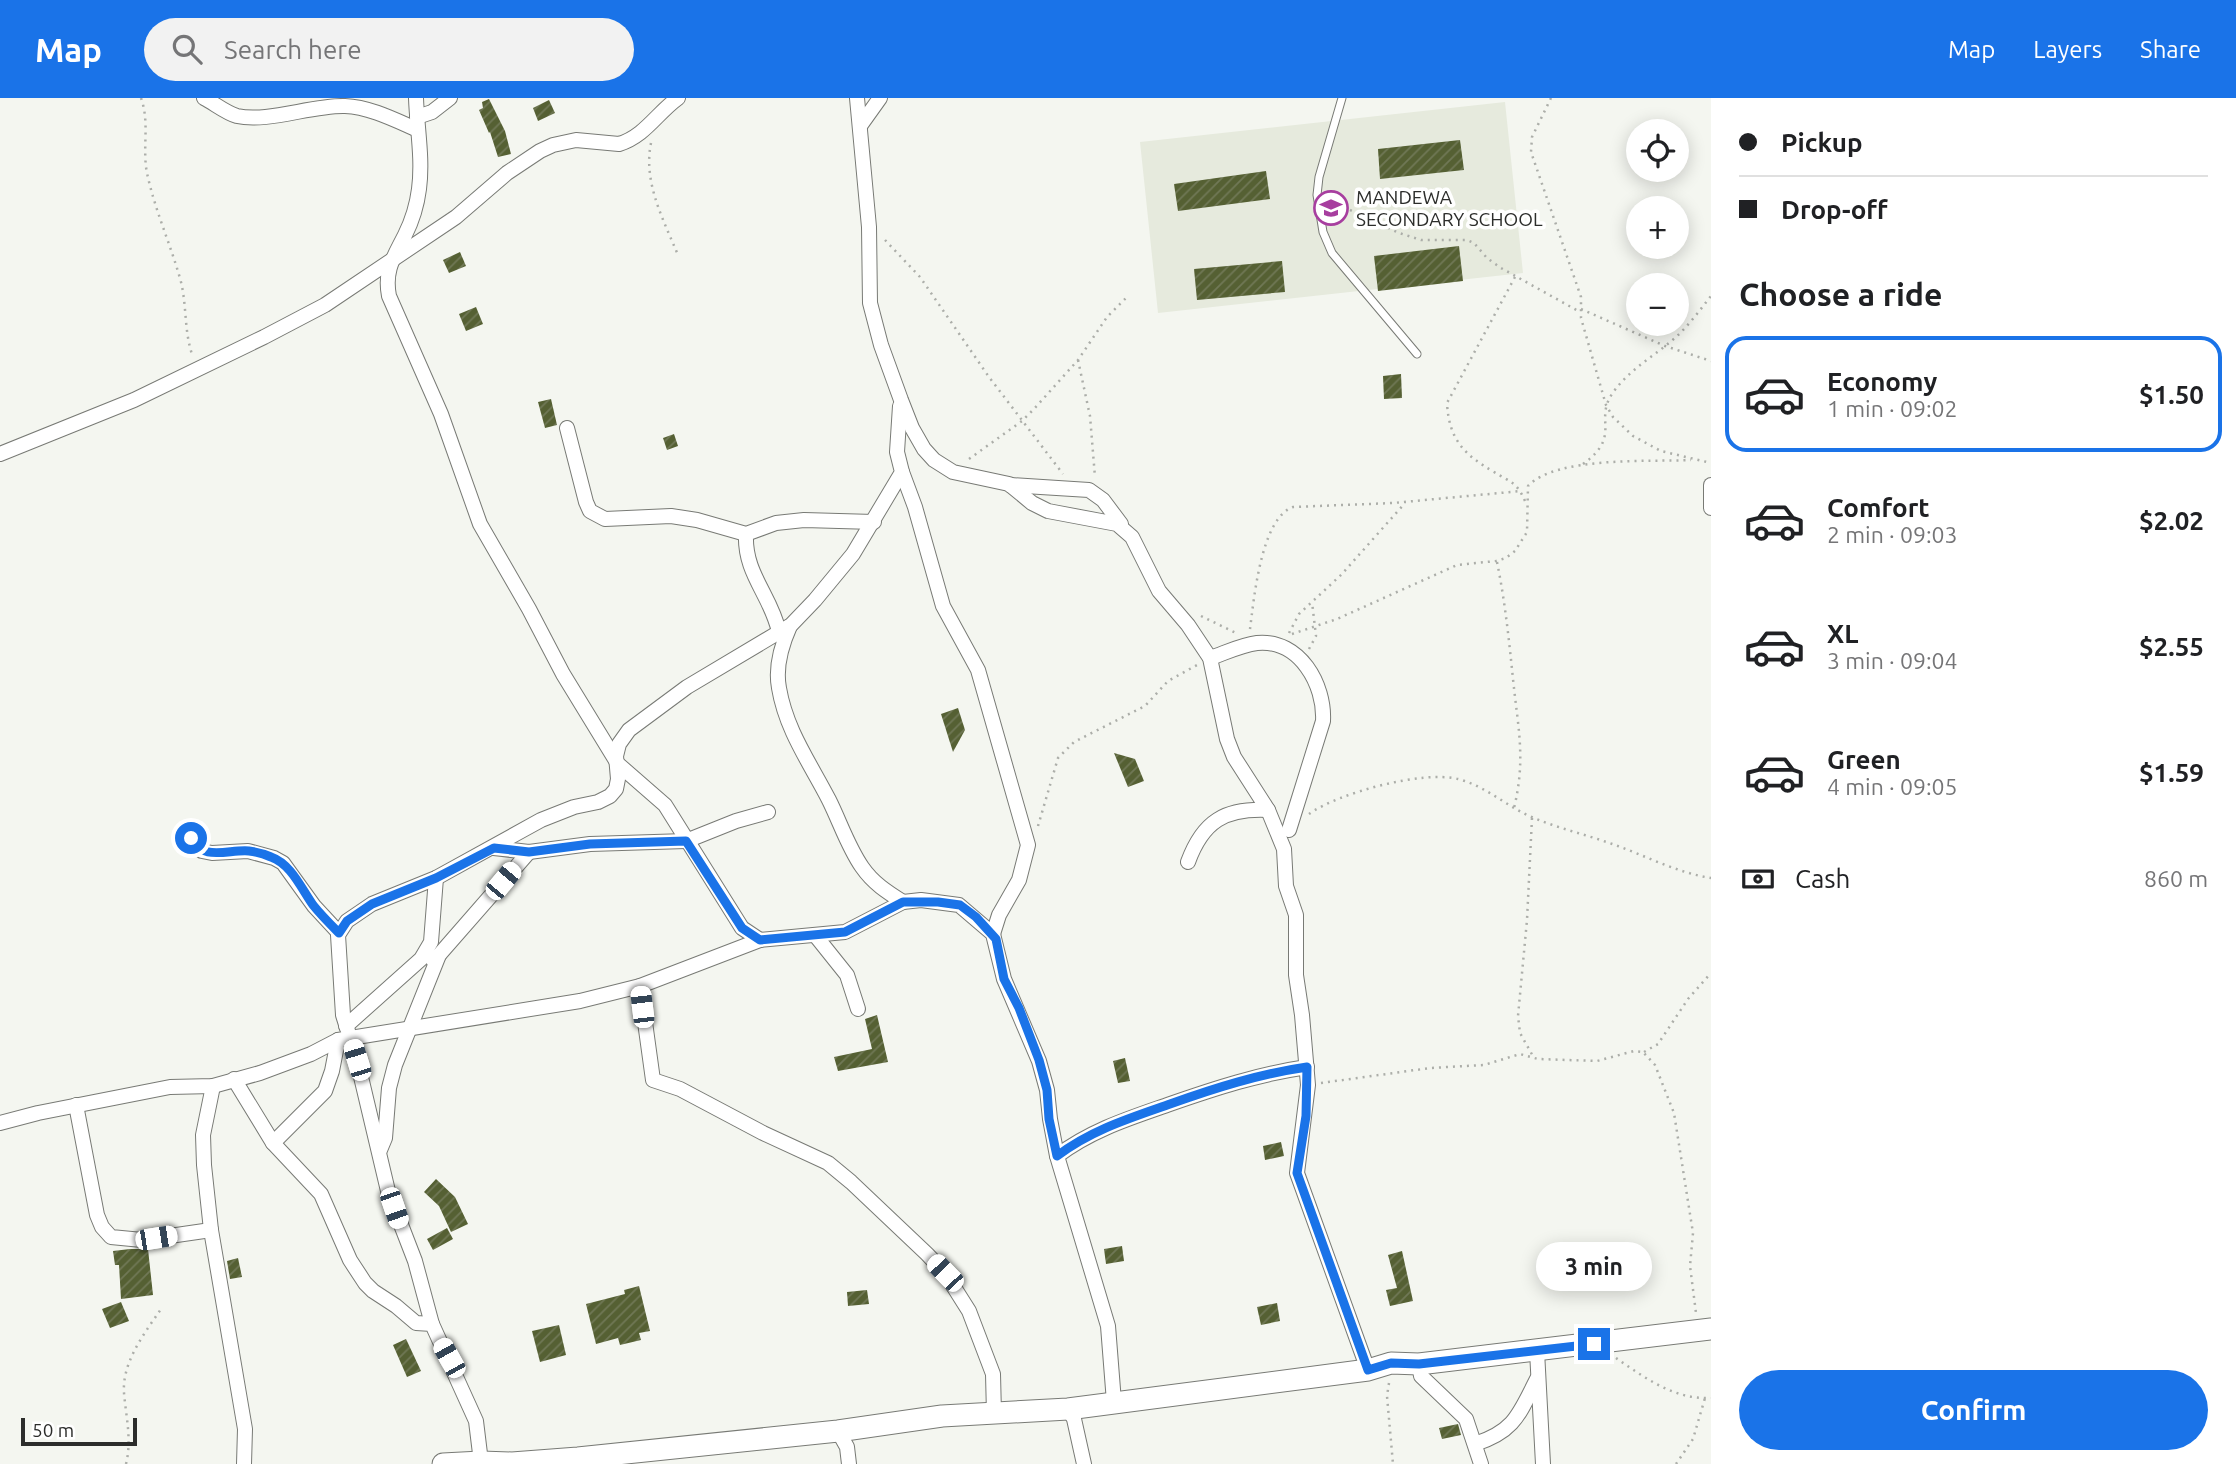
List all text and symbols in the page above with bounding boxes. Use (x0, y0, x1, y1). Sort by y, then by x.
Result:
search box (144, 18, 634, 81)
icon: search (168, 30, 206, 68)
text: Map (35, 31, 102, 68)
text: Search here (224, 35, 362, 64)
text: Map (1948, 36, 1995, 63)
text: Layers (2033, 36, 2102, 63)
text: Share (2140, 36, 2201, 63)
map controls (1626, 119, 1689, 336)
button: locate (1626, 119, 1689, 182)
text: Pickup (1781, 128, 1863, 157)
place label: MANDEWA SECONDARY SCHOOL (1356, 186, 1543, 230)
school or university icon: MANDEWA SECONDARY SCHOOL (1312, 189, 1350, 227)
text: Drop-off (1781, 195, 1888, 224)
button: + (1626, 196, 1689, 259)
button: − (1626, 273, 1689, 336)
text: Choose a ride (1739, 276, 1942, 312)
icon: car (1743, 363, 1806, 426)
text: Economy (1827, 367, 1937, 396)
text: $1.50 (2139, 380, 2204, 409)
text: 1 min · 09:02 (1827, 396, 1958, 421)
icon: car (1743, 489, 1806, 552)
text: Comfort (1827, 493, 1930, 522)
text: $2.02 (2139, 506, 2204, 535)
text: 2 min · 09:03 (1827, 522, 1958, 547)
icon: car (1743, 615, 1806, 678)
text: XL (1827, 619, 1858, 648)
text: $2.55 (2139, 632, 2204, 661)
text: 3 min · 09:04 (1827, 648, 1958, 673)
icon: car (1743, 741, 1806, 804)
text: Green (1827, 745, 1901, 774)
text: $1.59 (2139, 758, 2204, 787)
text: 4 min · 09:05 (1827, 774, 1958, 799)
route start (175, 822, 207, 854)
car (482, 858, 525, 904)
icon: cash (1739, 860, 1777, 898)
text: Cash (1795, 864, 1850, 893)
text: 860 m (2144, 866, 2208, 891)
car (630, 985, 655, 1029)
car (341, 1037, 374, 1083)
car (378, 1185, 411, 1231)
car (134, 1224, 179, 1252)
callout: 3 min (1536, 1242, 1652, 1292)
car (923, 1251, 968, 1295)
text: 3 min (1565, 1254, 1623, 1279)
route end (1578, 1328, 1610, 1360)
car (430, 1335, 469, 1381)
button: Confirm (1739, 1370, 2208, 1450)
scale bar (21, 1415, 136, 1447)
text: 50 m (32, 1419, 74, 1441)

